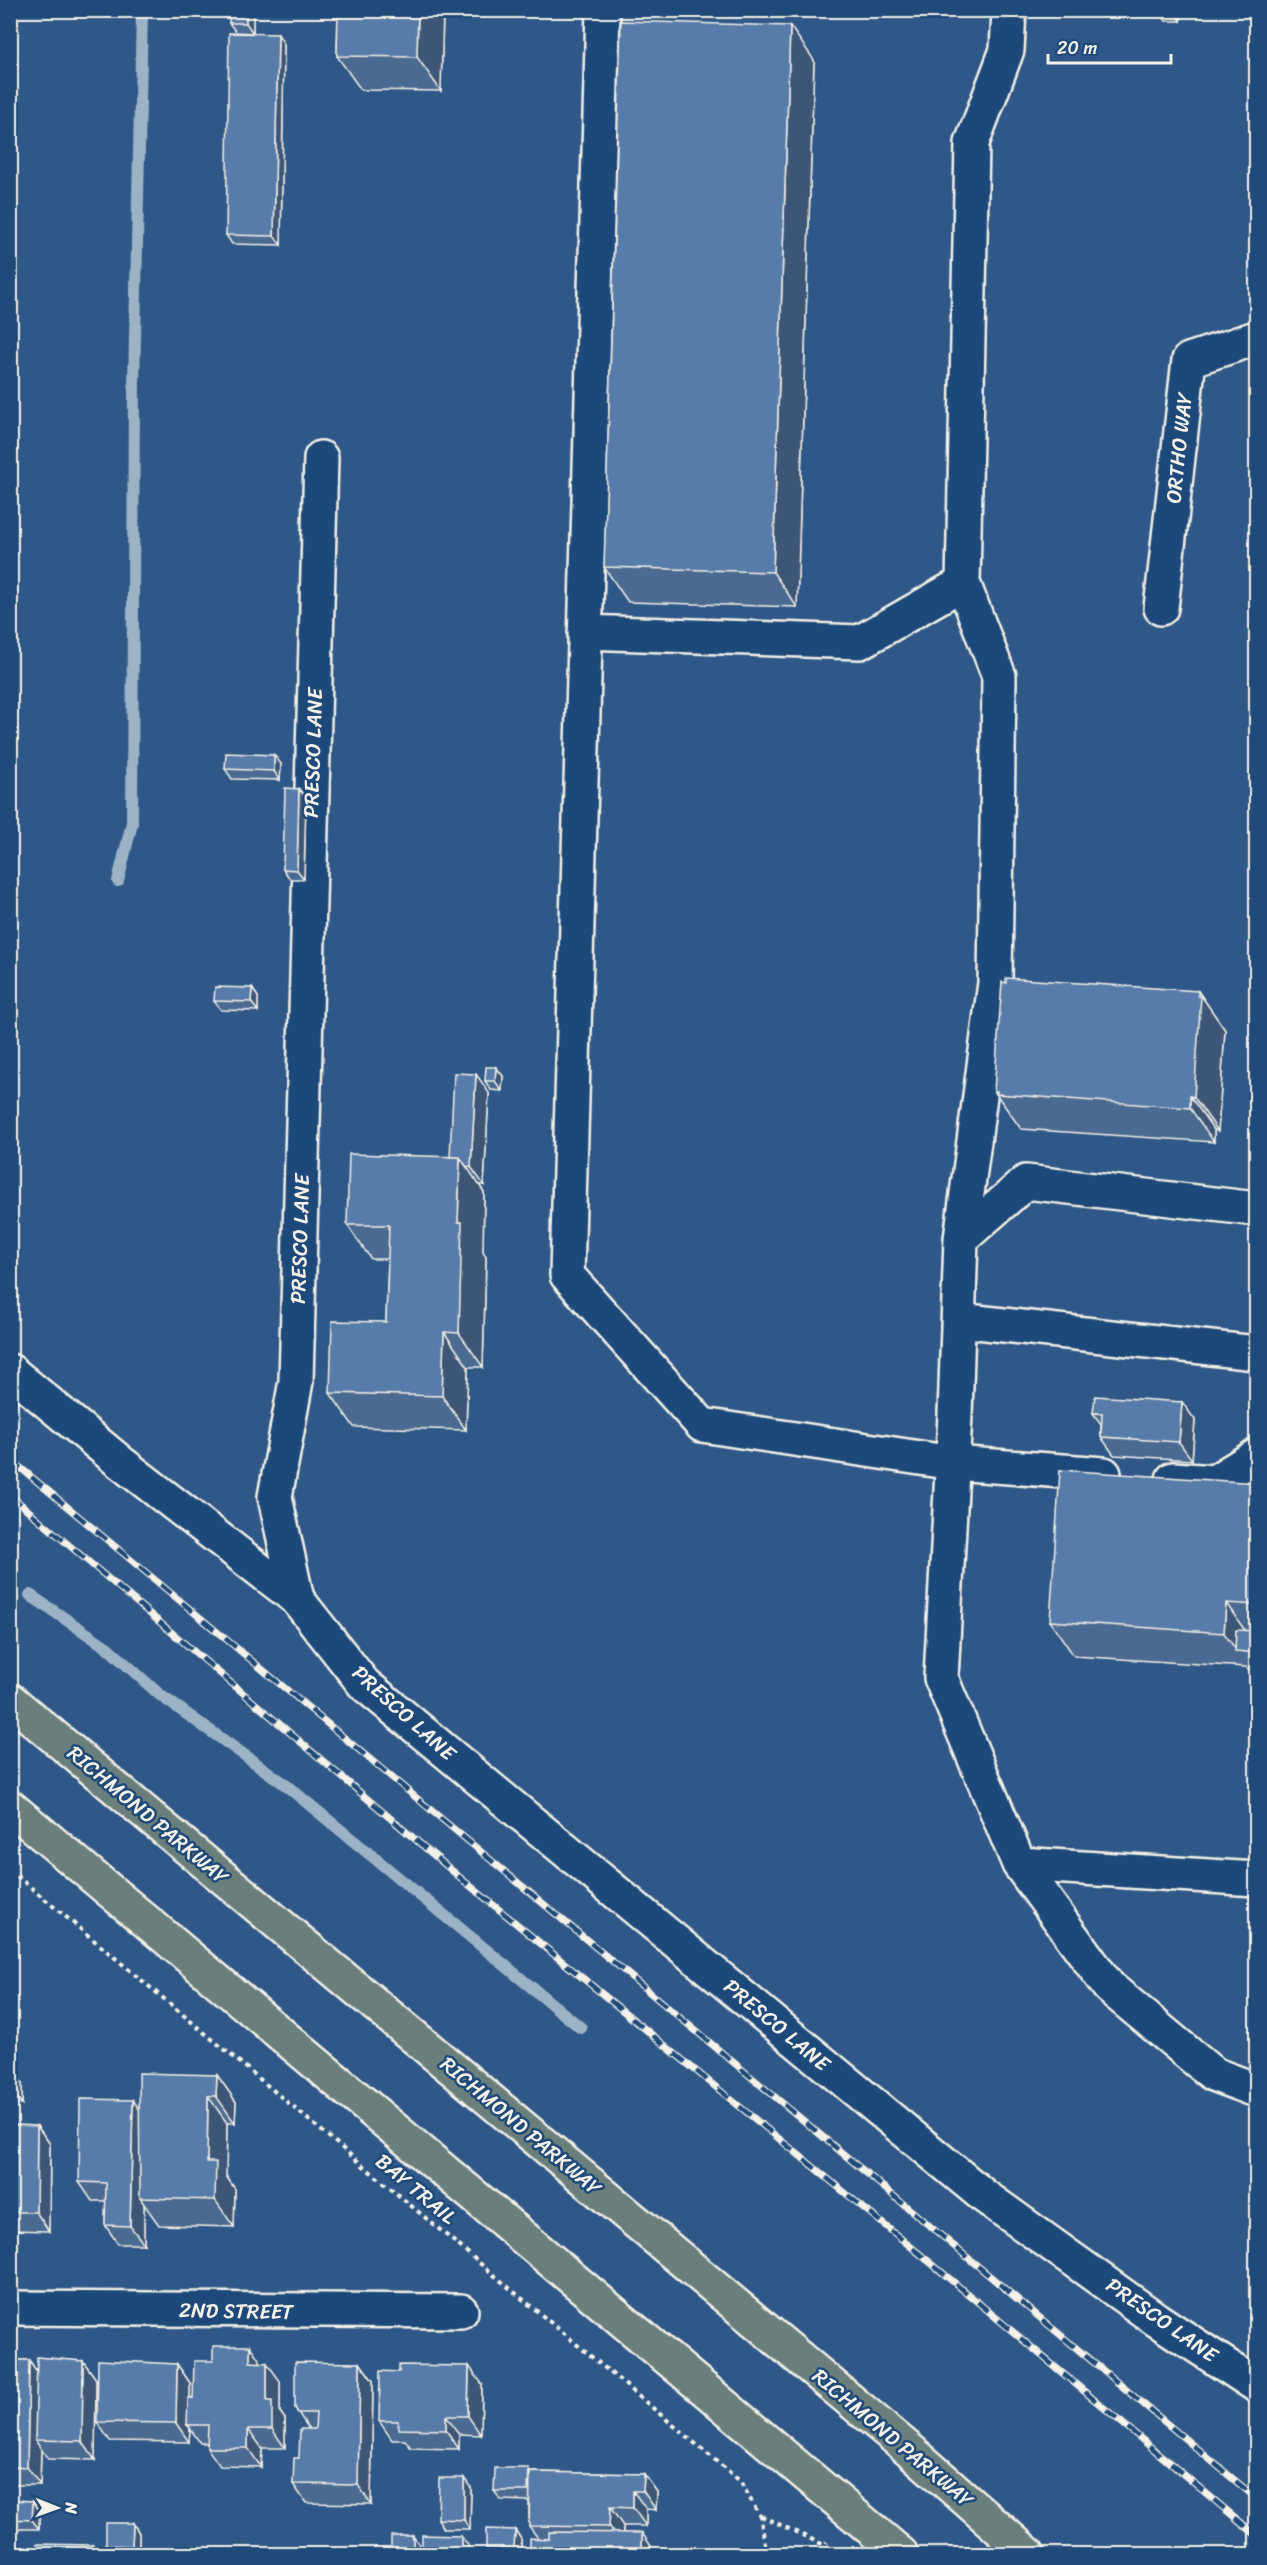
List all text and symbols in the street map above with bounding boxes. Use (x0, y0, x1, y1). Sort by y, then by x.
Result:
scale bar (1048, 27, 1171, 65)
text: 20 m (1057, 32, 1097, 64)
street label: ORTHO WAY (1154, 389, 1204, 505)
street label: PRESCO LANE (292, 686, 334, 819)
street label: PRESCO LANE (279, 1172, 321, 1305)
street label: PRESCO LANE (343, 1655, 466, 1772)
street label: RICHMOND PARKWAY (58, 1735, 239, 1895)
street label: PRESCO LANE (715, 1969, 840, 2082)
street label: RICHMOND PARKWAY (431, 2046, 612, 2206)
street label: BAY TRAIL (367, 2143, 466, 2235)
street label: PRESCO LANE (1098, 2267, 1227, 2374)
street label: 2ND STREET (179, 2291, 295, 2331)
street label: RICHMOND PARKWAY (803, 2358, 984, 2518)
north arrow (27, 2478, 87, 2538)
text: N (57, 2501, 86, 2515)

